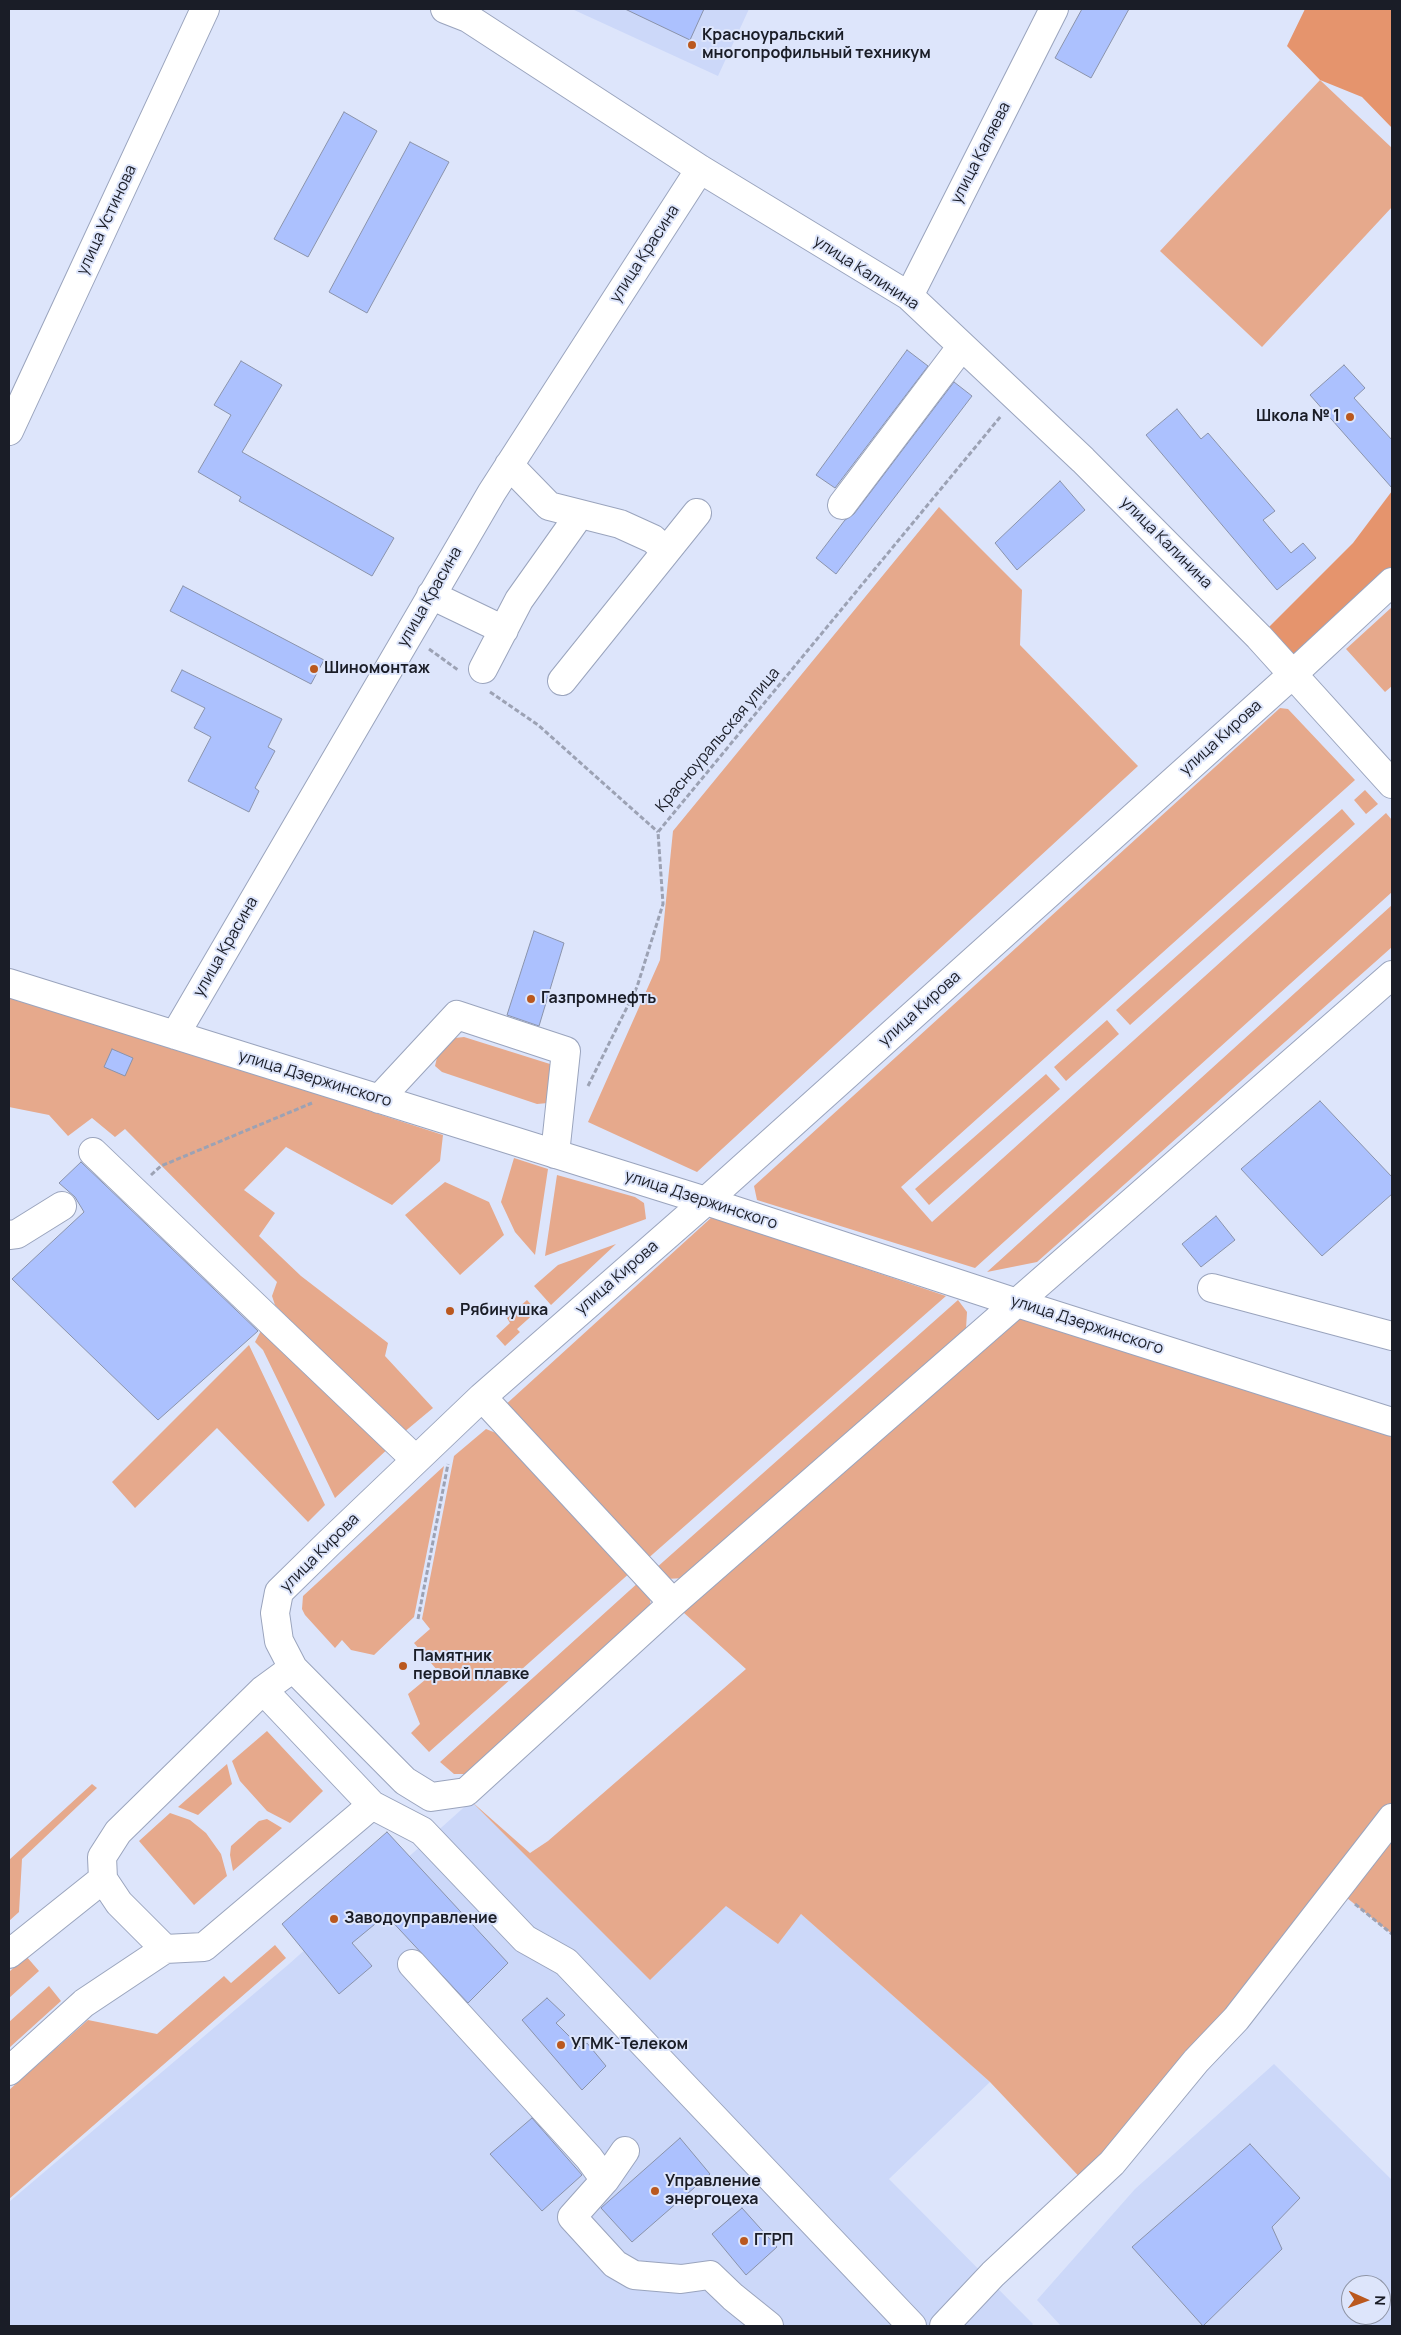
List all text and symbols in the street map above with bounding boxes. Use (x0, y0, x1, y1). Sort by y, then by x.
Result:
place label: Красноуральский многопрофильный техникум (702, 26, 931, 64)
marker: Красноуральский многопрофильный техникум (686, 39, 698, 51)
street label: улица Каляева (947, 99, 1015, 207)
street label: улица Устинова (73, 162, 141, 278)
street label: улица Красина (606, 202, 684, 306)
street label: улица Калинина (810, 232, 922, 314)
place label: Школа № 1 (1256, 407, 1340, 427)
marker: Школа № 1 (1344, 411, 1356, 423)
street label: улица Калинина (1116, 493, 1216, 593)
street label: улица Красина (394, 543, 466, 651)
place label: Шиномонтаж (324, 659, 430, 679)
marker: Шиномонтаж (308, 663, 320, 675)
street label: Красноуральская улица (652, 664, 784, 816)
street label: улица Кирова (1176, 696, 1266, 780)
street label: улица Красина (190, 893, 262, 1001)
street label: улица Кирова (875, 967, 965, 1051)
place label: Газпромнефть (541, 989, 656, 1009)
marker: Газпромнефть (525, 993, 537, 1005)
street label: улица Дзержинского (236, 1047, 394, 1111)
street label: улица Дзержинского (622, 1166, 780, 1234)
street label: улица Кирова (572, 1237, 662, 1319)
street label: улица Дзержинского (1008, 1291, 1166, 1359)
place label: Рябинушка (460, 1301, 548, 1321)
marker: Рябинушка (444, 1305, 456, 1317)
street label: улица Кирова (277, 1510, 363, 1596)
place label: Памятник первой плавке (413, 1647, 529, 1685)
marker: Памятник первой плавке (397, 1660, 409, 1672)
place label: Заводоуправление (344, 1909, 497, 1929)
marker: Заводоуправление (328, 1913, 340, 1925)
place label: УГМК-Телеком (571, 2035, 688, 2055)
marker: УГМК-Телеком (555, 2039, 567, 2051)
place label: Управление энергоцеха (665, 2172, 761, 2210)
marker: Управление энергоцеха (649, 2185, 661, 2197)
place label: ГГРП (754, 2231, 793, 2251)
marker: ГГРП (738, 2235, 750, 2247)
north arrow (1341, 2275, 1391, 2325)
text: N (1371, 2295, 1390, 2306)

